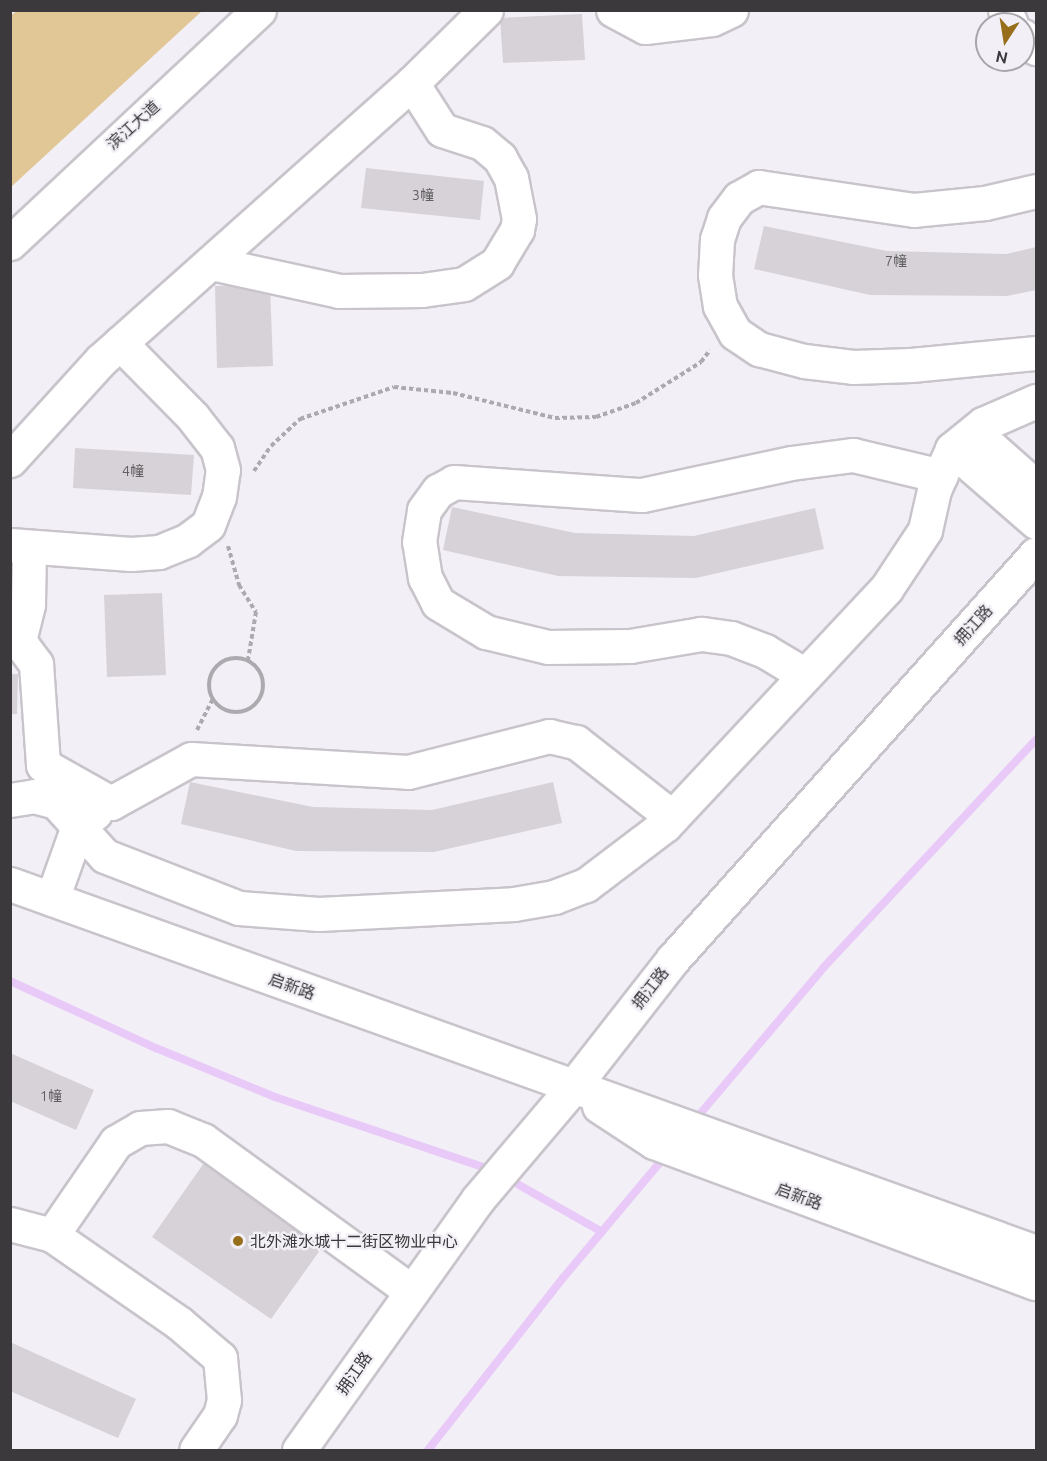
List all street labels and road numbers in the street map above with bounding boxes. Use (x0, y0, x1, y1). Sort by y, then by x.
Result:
street label: 滨江大道 (103, 96, 163, 154)
street label: 拥江路 (950, 601, 996, 649)
street label: 拥江路 (628, 963, 672, 1013)
street label: 启新路 (266, 969, 318, 1003)
street label: 启新路 (773, 1179, 825, 1213)
street label: 拥江路 (332, 1348, 376, 1398)

